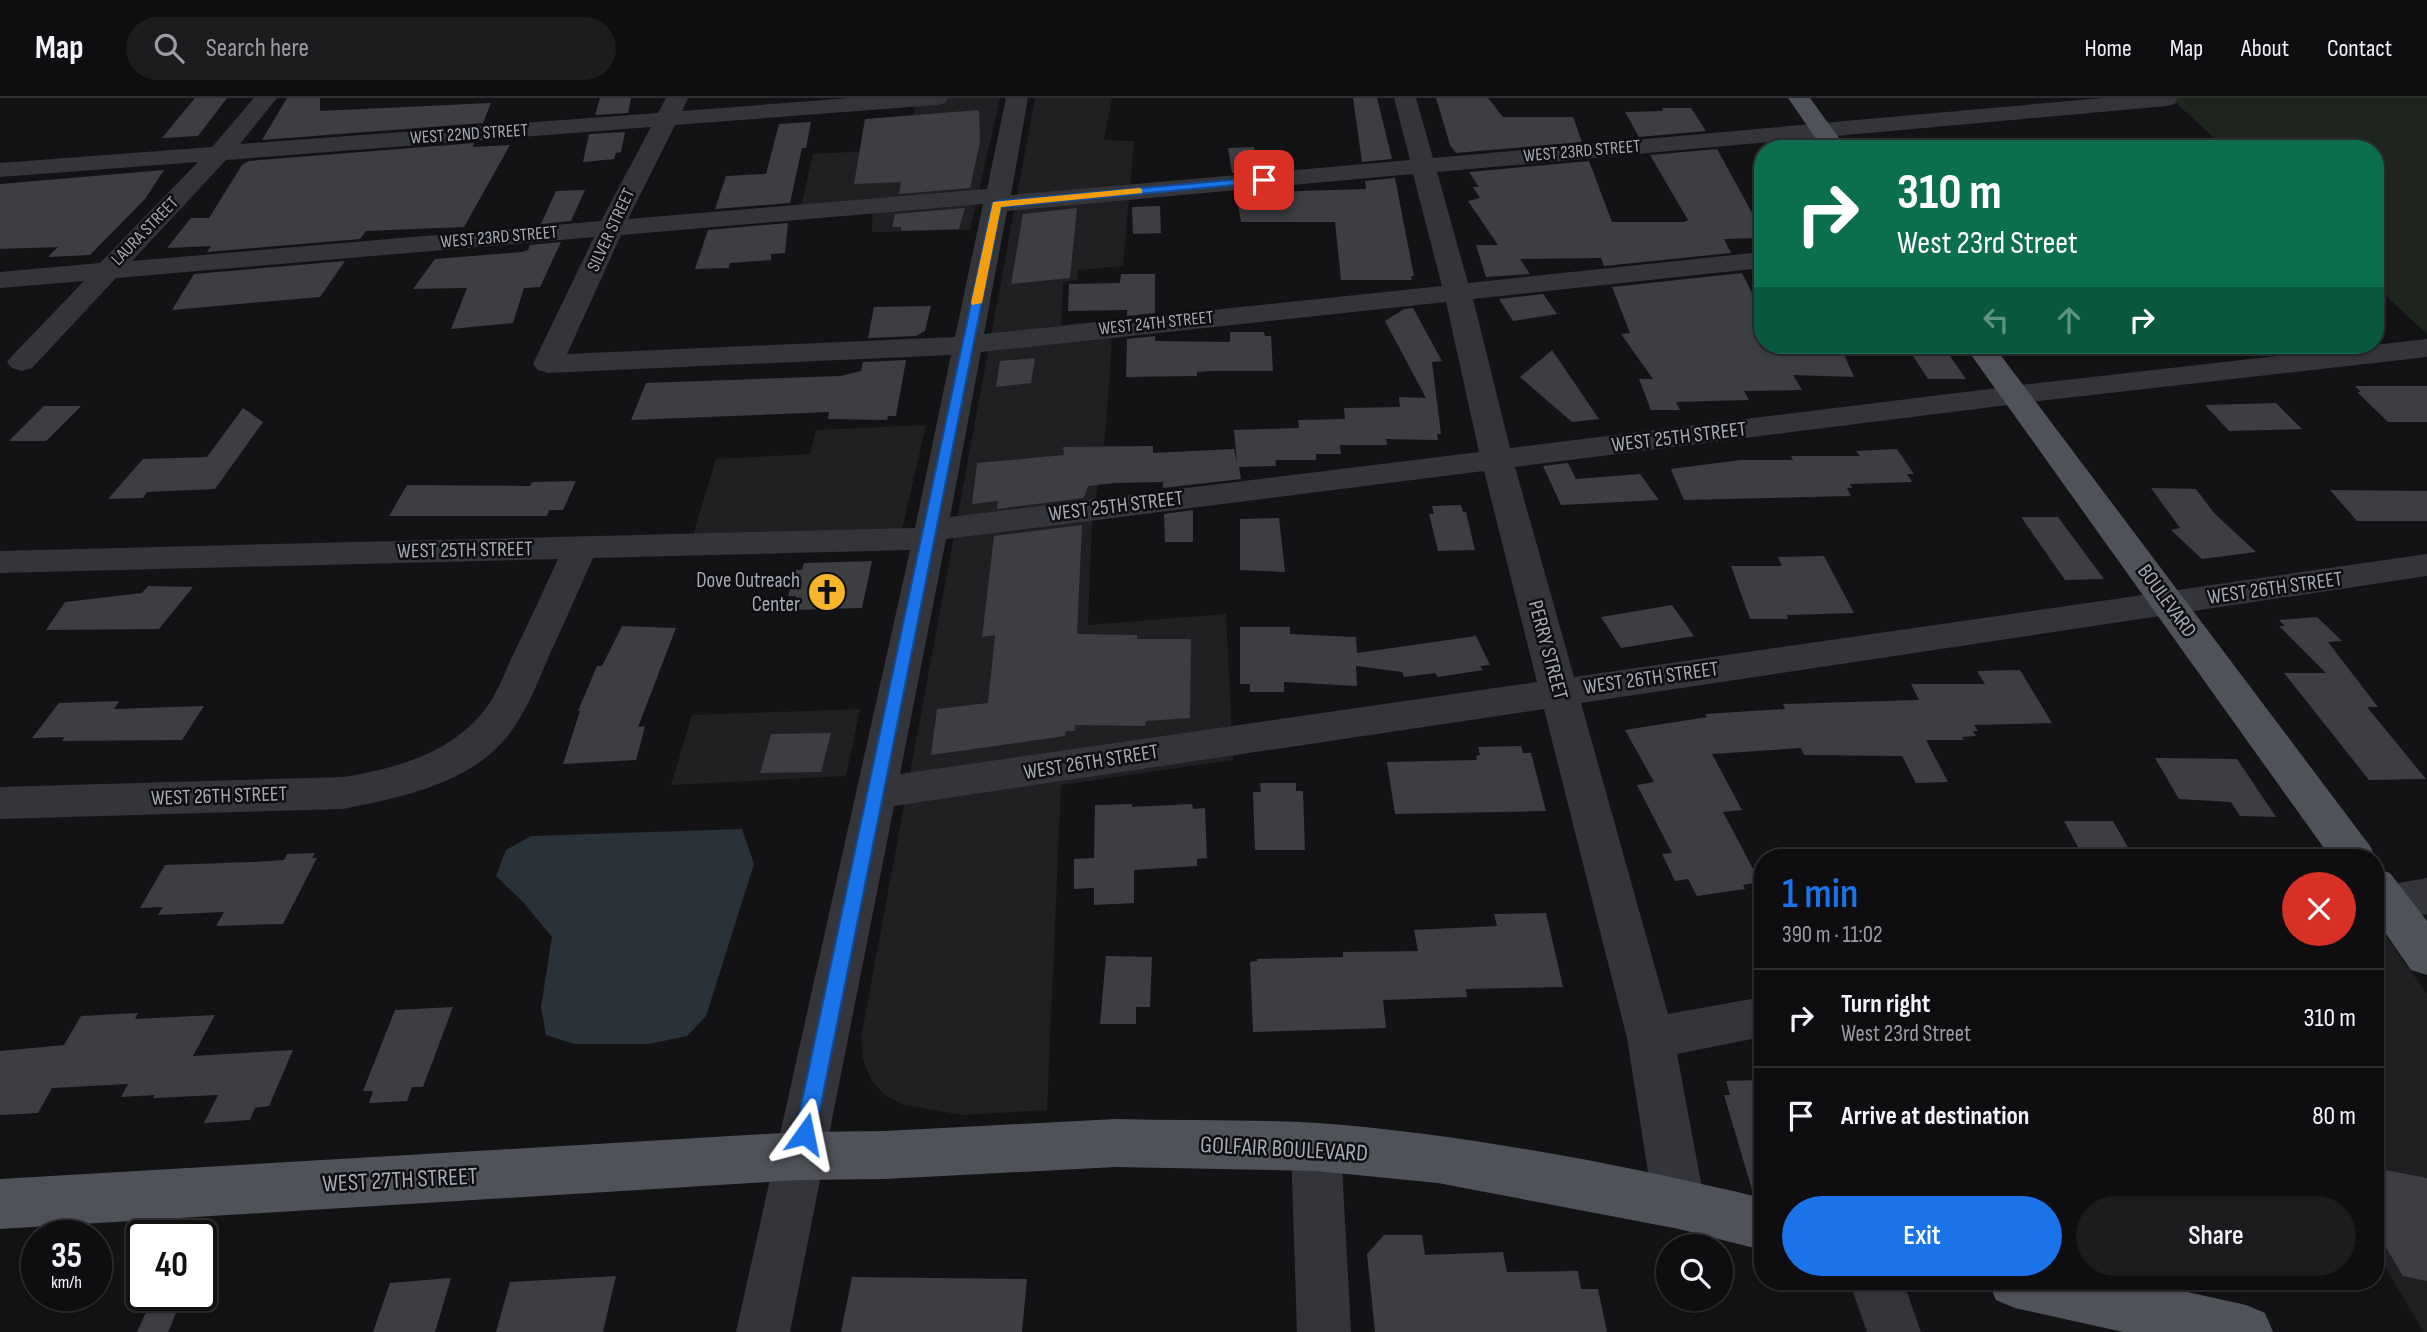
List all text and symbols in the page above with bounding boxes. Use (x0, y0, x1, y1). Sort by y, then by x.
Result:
search box (126, 17, 616, 80)
text: Map (35, 28, 84, 68)
icon: search (150, 29, 188, 67)
text: Search here (206, 33, 309, 64)
text: Home (2084, 34, 2132, 63)
text: Map (2170, 34, 2203, 63)
text: About (2241, 34, 2289, 63)
text: Contact (2327, 34, 2392, 63)
street label: WEST 22ND STREET (409, 119, 529, 149)
street label: WEST 23RD STREET (1523, 135, 1641, 167)
pin (1234, 150, 1294, 210)
icon: arrive (1245, 161, 1283, 199)
text: 310 m (1897, 164, 2002, 223)
icon: right (1782, 168, 1873, 259)
street label: SILVER STREET (583, 185, 639, 275)
street label: LAURA STREET (107, 192, 183, 270)
street label: WEST 23RD STREET (440, 221, 558, 253)
text: West 23rd Street (1897, 224, 2078, 263)
icon: left (1977, 301, 2015, 339)
icon: ahead (2050, 301, 2088, 339)
icon: right (2123, 301, 2161, 339)
street label: WEST 24TH STREET (1097, 307, 1215, 339)
street label: WEST 25TH STREET (1610, 416, 1748, 458)
street label: WEST 25TH STREET (1047, 485, 1185, 527)
street label: WEST 25TH STREET (397, 536, 533, 564)
street label: BOULEVARD (2132, 560, 2202, 642)
street label: WEST 26TH STREET (2206, 566, 2345, 610)
place label: Dove Outreach Center (696, 568, 800, 617)
church icon: Dove Outreach Center (806, 571, 848, 613)
street label: PERRY STREET (1523, 598, 1573, 703)
street label: WEST 26TH STREET (1582, 656, 1721, 700)
street label: WEST 26TH STREET (1022, 739, 1161, 785)
street label: WEST 26TH STREET (151, 781, 288, 811)
text: 1 min (1782, 869, 1858, 920)
button: close (2282, 872, 2356, 946)
text: 390 m · 11:02 (1782, 921, 1883, 949)
text: Turn right (1841, 989, 1930, 1020)
icon: right (1782, 999, 1820, 1037)
text: 310 m (2304, 1003, 2356, 1034)
text: West 23rd Street (1841, 1020, 1971, 1048)
position arrow (768, 1097, 842, 1171)
icon: arrive (1782, 1097, 1820, 1135)
text: Arrive at destination (1841, 1101, 2029, 1132)
text: 80 m (2312, 1101, 2356, 1132)
street label: GOLFAIR BOULEVARD (1199, 1130, 1369, 1168)
street label: WEST 27TH STREET (322, 1161, 479, 1199)
button: Exit (1782, 1196, 2062, 1276)
button: Share (2076, 1196, 2356, 1276)
speed limit sign: 40 (126, 1220, 217, 1311)
map controls (1656, 1234, 1733, 1311)
button: search (1656, 1234, 1733, 1311)
text: 35 (51, 1235, 82, 1278)
text: km/h (51, 1272, 82, 1293)

